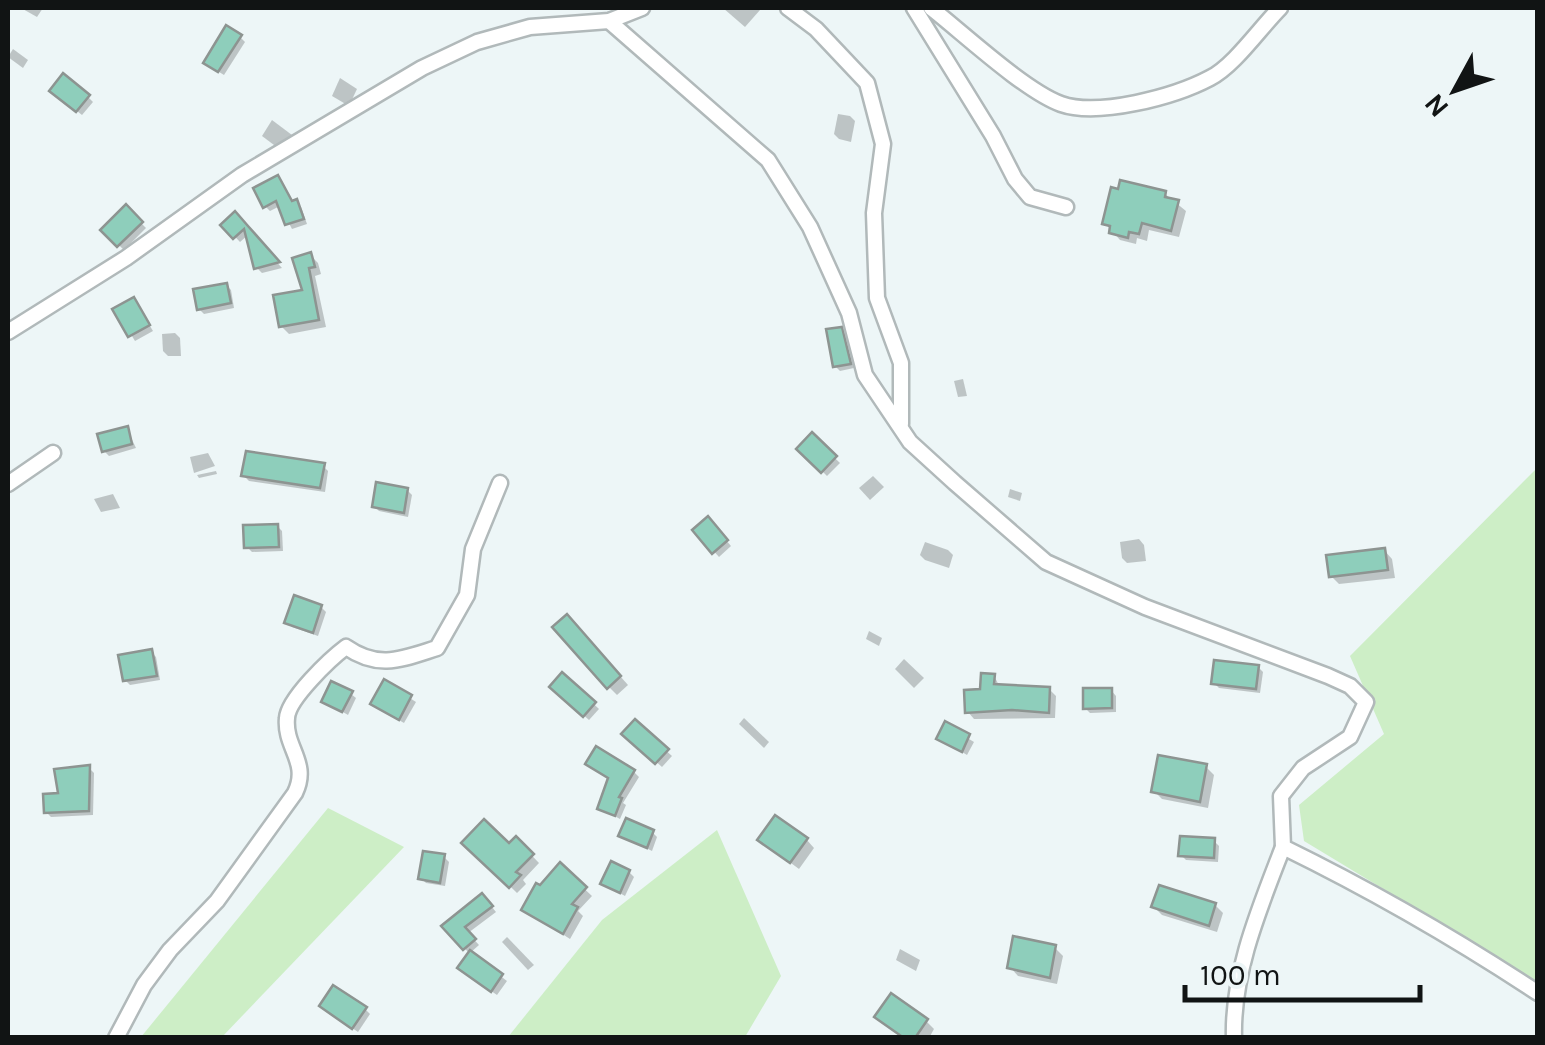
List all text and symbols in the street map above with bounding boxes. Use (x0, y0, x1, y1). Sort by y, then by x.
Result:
north arrow (1405, 40, 1505, 140)
text: N (1417, 87, 1455, 124)
scale bar (1185, 940, 1420, 1002)
text: 100 m (1200, 957, 1281, 993)

